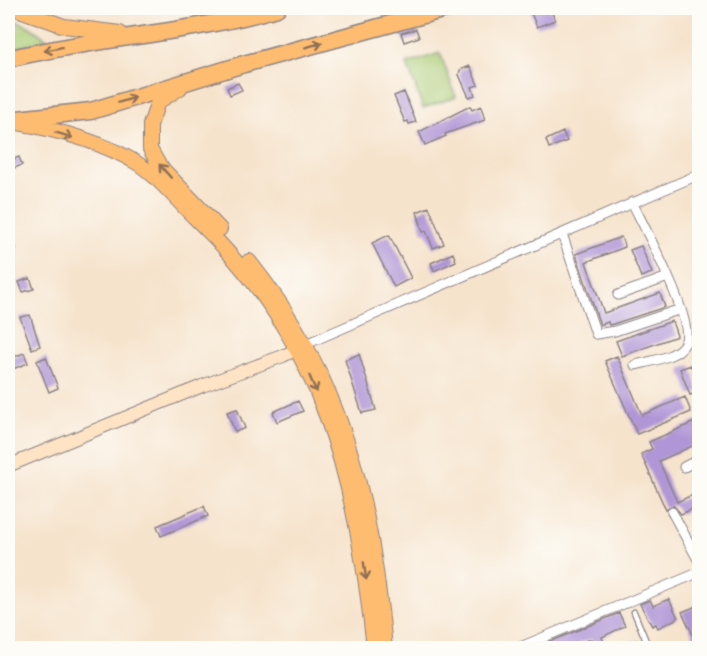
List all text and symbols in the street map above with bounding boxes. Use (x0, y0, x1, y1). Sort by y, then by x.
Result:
one-way arrow (304, 38, 323, 50)
one-way arrow (44, 44, 64, 55)
one-way arrow (117, 94, 136, 105)
one-way arrow (55, 130, 74, 141)
one-way arrow (158, 163, 171, 179)
one-way arrow (308, 374, 320, 392)
one-way arrow (360, 560, 371, 580)

